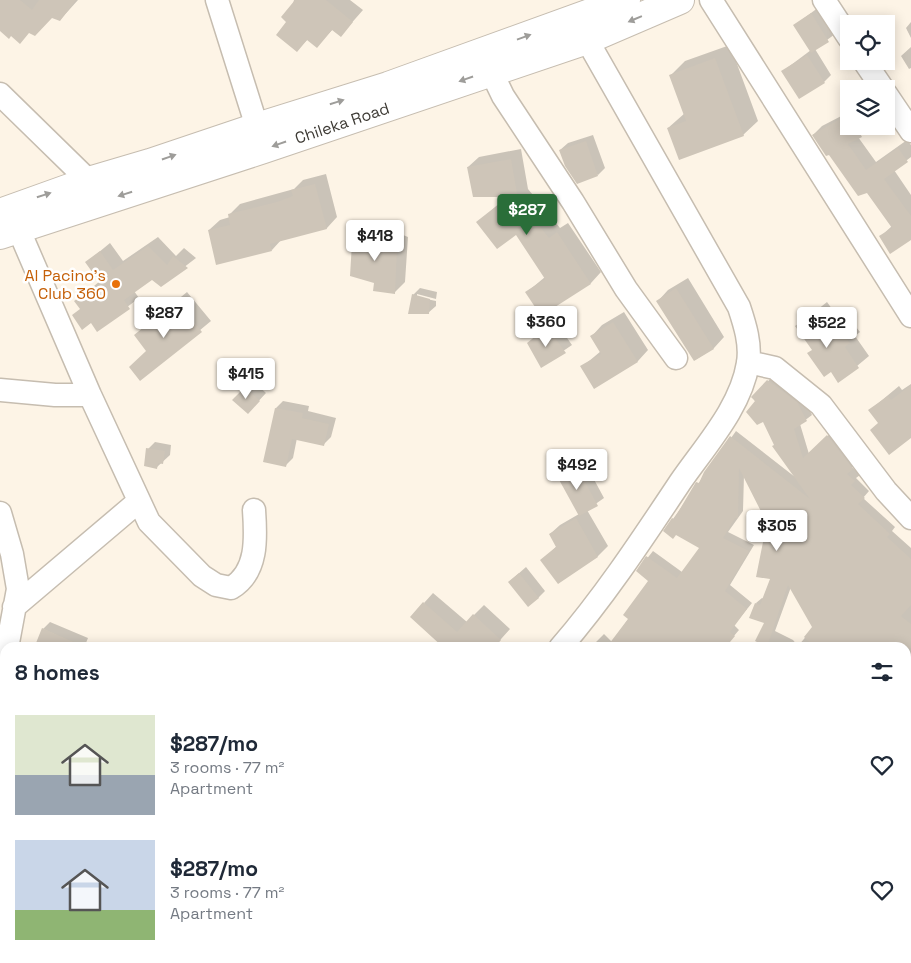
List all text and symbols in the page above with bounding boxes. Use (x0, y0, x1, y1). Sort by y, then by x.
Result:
map controls (840, 15, 895, 135)
button: locate (840, 15, 895, 70)
one-way arrow (628, 16, 642, 24)
one-way arrow (516, 33, 531, 40)
one-way arrow (458, 76, 473, 84)
button: layers (840, 80, 895, 135)
street label: Chileka Road (292, 97, 392, 148)
one-way arrow (330, 97, 345, 105)
one-way arrow (271, 140, 286, 148)
one-way arrow (162, 153, 177, 160)
one-way arrow (37, 191, 52, 199)
one-way arrow (117, 191, 132, 198)
pin: $287 (497, 194, 557, 236)
text: $287 (508, 199, 546, 220)
pin: $418 (345, 220, 405, 262)
text: $418 (357, 225, 393, 246)
place label: Al Pacino's Club 360 (24, 265, 106, 304)
marker: Al Pacino's Club 360 (110, 278, 122, 290)
pin: $287 (134, 296, 194, 339)
text: $287 (145, 302, 183, 323)
pin: $360 (516, 306, 576, 348)
pin: $522 (797, 306, 857, 349)
text: $360 (526, 311, 566, 332)
text: $522 (808, 312, 846, 333)
pin: $415 (216, 358, 276, 400)
text: $415 (228, 363, 264, 384)
pin: $492 (547, 448, 607, 491)
text: $492 (557, 454, 597, 475)
pin: $305 (747, 510, 807, 552)
text: $305 (757, 515, 797, 536)
icon: filters (868, 658, 896, 686)
text: 8 homes (15, 659, 100, 686)
text: $287/mo (170, 730, 258, 757)
icon: home (55, 735, 115, 795)
icon: heart (868, 751, 896, 779)
text: 3 rooms · 77 m² (170, 757, 284, 778)
text: Apartment (170, 778, 253, 799)
text: $287/mo (170, 855, 258, 882)
icon: home (55, 860, 115, 920)
icon: heart (868, 876, 896, 904)
text: 3 rooms · 77 m² (170, 882, 284, 903)
text: Apartment (170, 903, 253, 924)

